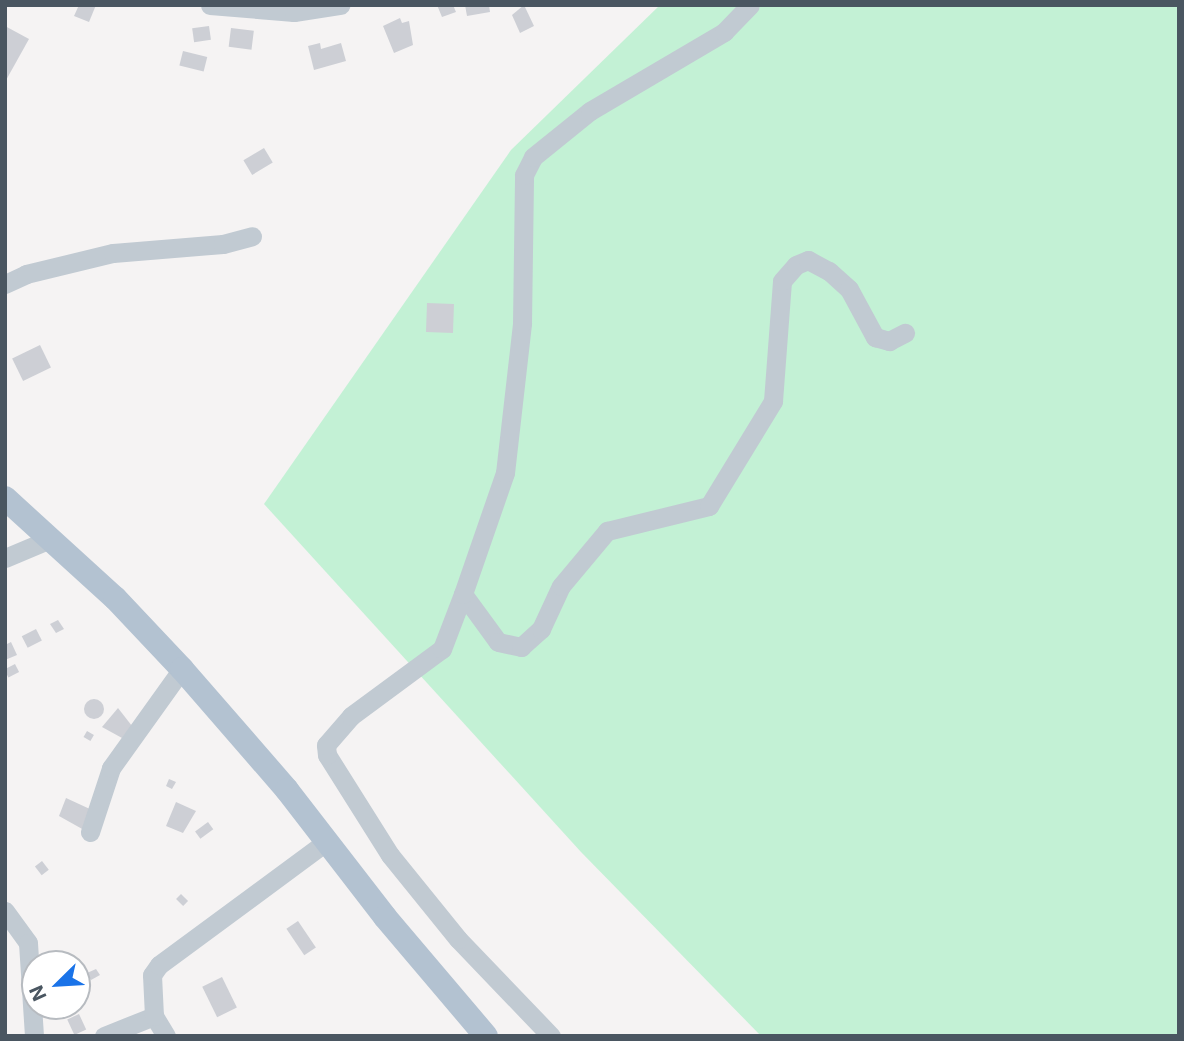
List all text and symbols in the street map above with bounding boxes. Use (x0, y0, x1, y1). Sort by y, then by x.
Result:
north arrow (21, 950, 91, 1020)
text: N (25, 982, 52, 1004)

